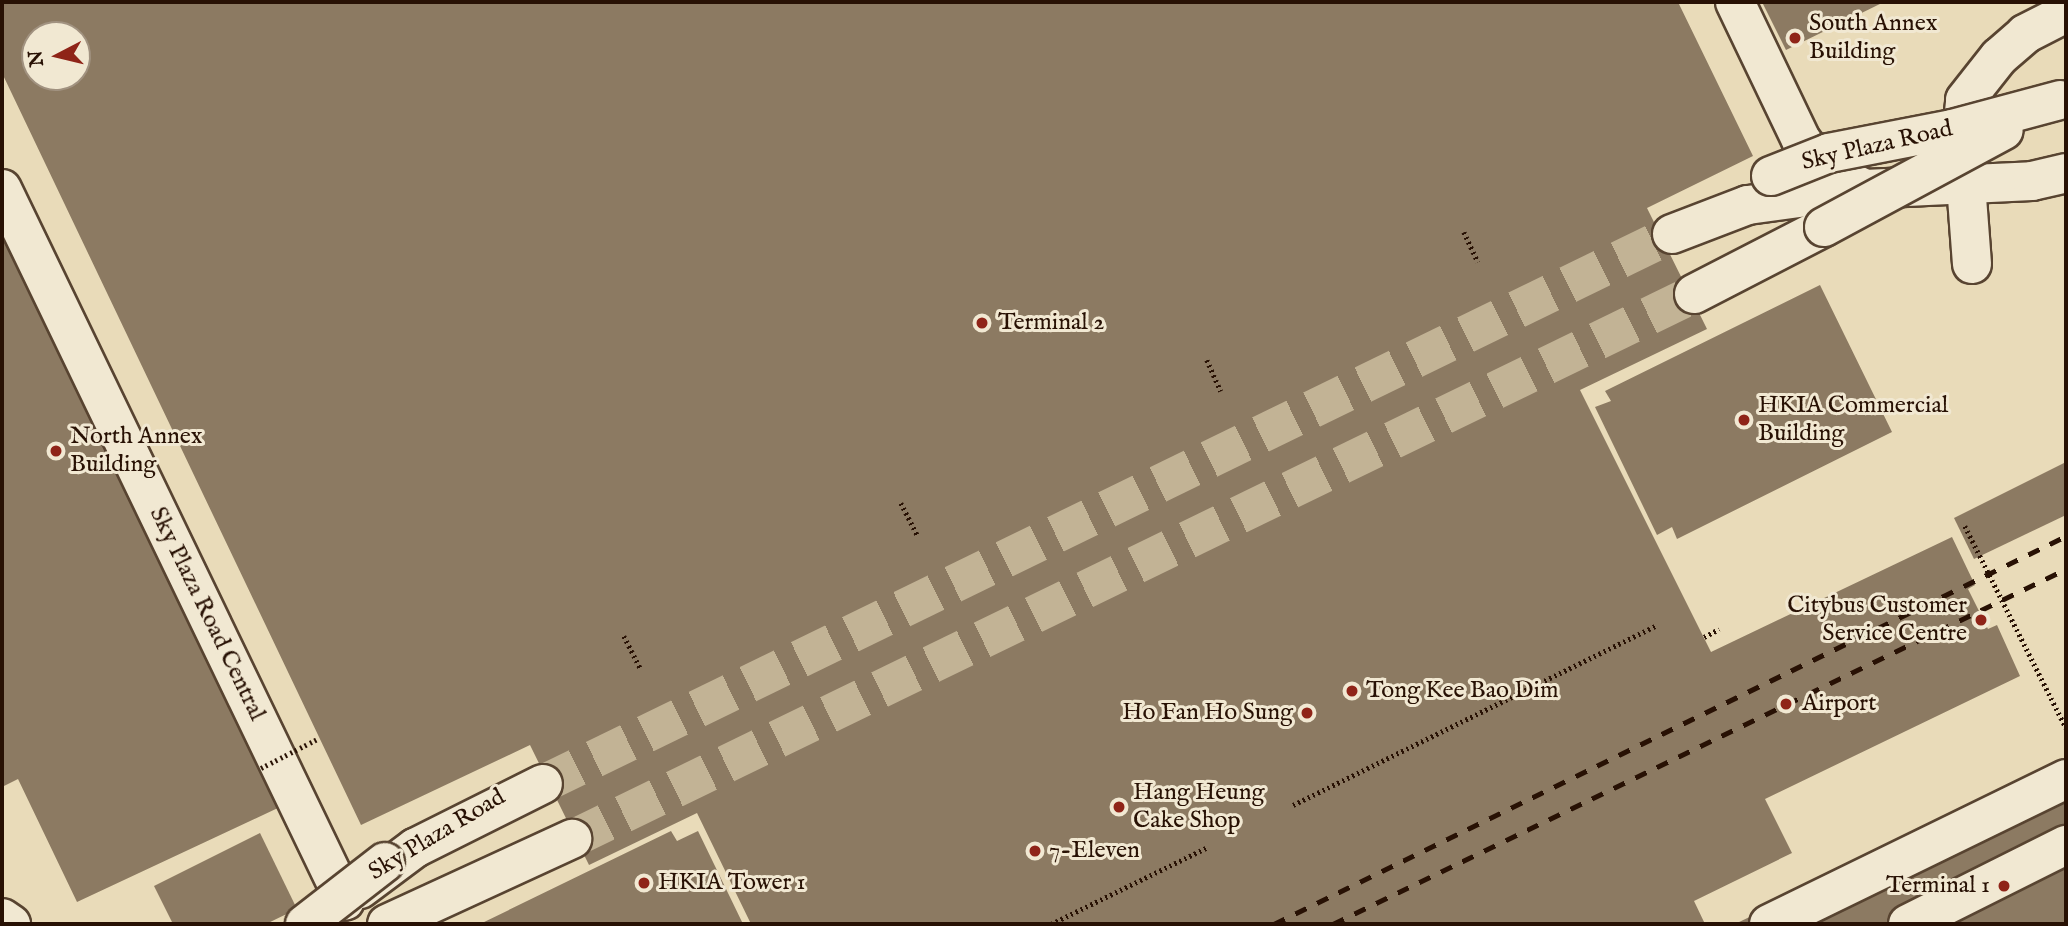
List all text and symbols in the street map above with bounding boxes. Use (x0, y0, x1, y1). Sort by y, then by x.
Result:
place label: South Annex Building (1809, 10, 1937, 66)
north arrow (21, 21, 91, 91)
marker: South Annex Building (1787, 30, 1803, 46)
text: N (24, 49, 50, 68)
street label: Sky Plaza Road (1799, 115, 1955, 177)
place label: Terminal 2 (998, 309, 1104, 337)
marker: Terminal 2 (972, 313, 992, 333)
place label: HKIA Commercial Building (1758, 392, 1948, 448)
marker: HKIA Commercial Building (1736, 412, 1752, 428)
place label: North Annex Building (70, 423, 203, 479)
marker: North Annex Building (48, 443, 64, 459)
street label: Sky Plaza Road Central (143, 502, 271, 726)
place label: Citybus Customer Service Centre (1787, 592, 1967, 648)
marker: Citybus Customer Service Centre (1973, 612, 1989, 628)
place label: Tong Kee Bao Dim (1366, 677, 1559, 705)
marker: Tong Kee Bao Dim (1344, 683, 1360, 699)
place label: Airport (1802, 690, 1876, 718)
marker: Airport (1776, 694, 1796, 714)
place label: Ho Fan Ho Sung (1122, 699, 1293, 727)
marker: Ho Fan Ho Sung (1299, 705, 1315, 721)
place label: Hang Heung Cake Shop (1133, 779, 1265, 835)
street label: Sky Plaza Road (364, 783, 510, 887)
marker: Hang Heung Cake Shop (1111, 799, 1127, 815)
place label: 7-Eleven (1049, 837, 1140, 865)
marker: 7-Eleven (1027, 843, 1043, 859)
place label: HKIA Tower 1 (658, 869, 805, 897)
place label: Terminal 1 (1886, 872, 1990, 900)
marker: HKIA Tower 1 (636, 875, 652, 891)
marker: Terminal 1 (1996, 878, 2012, 894)

